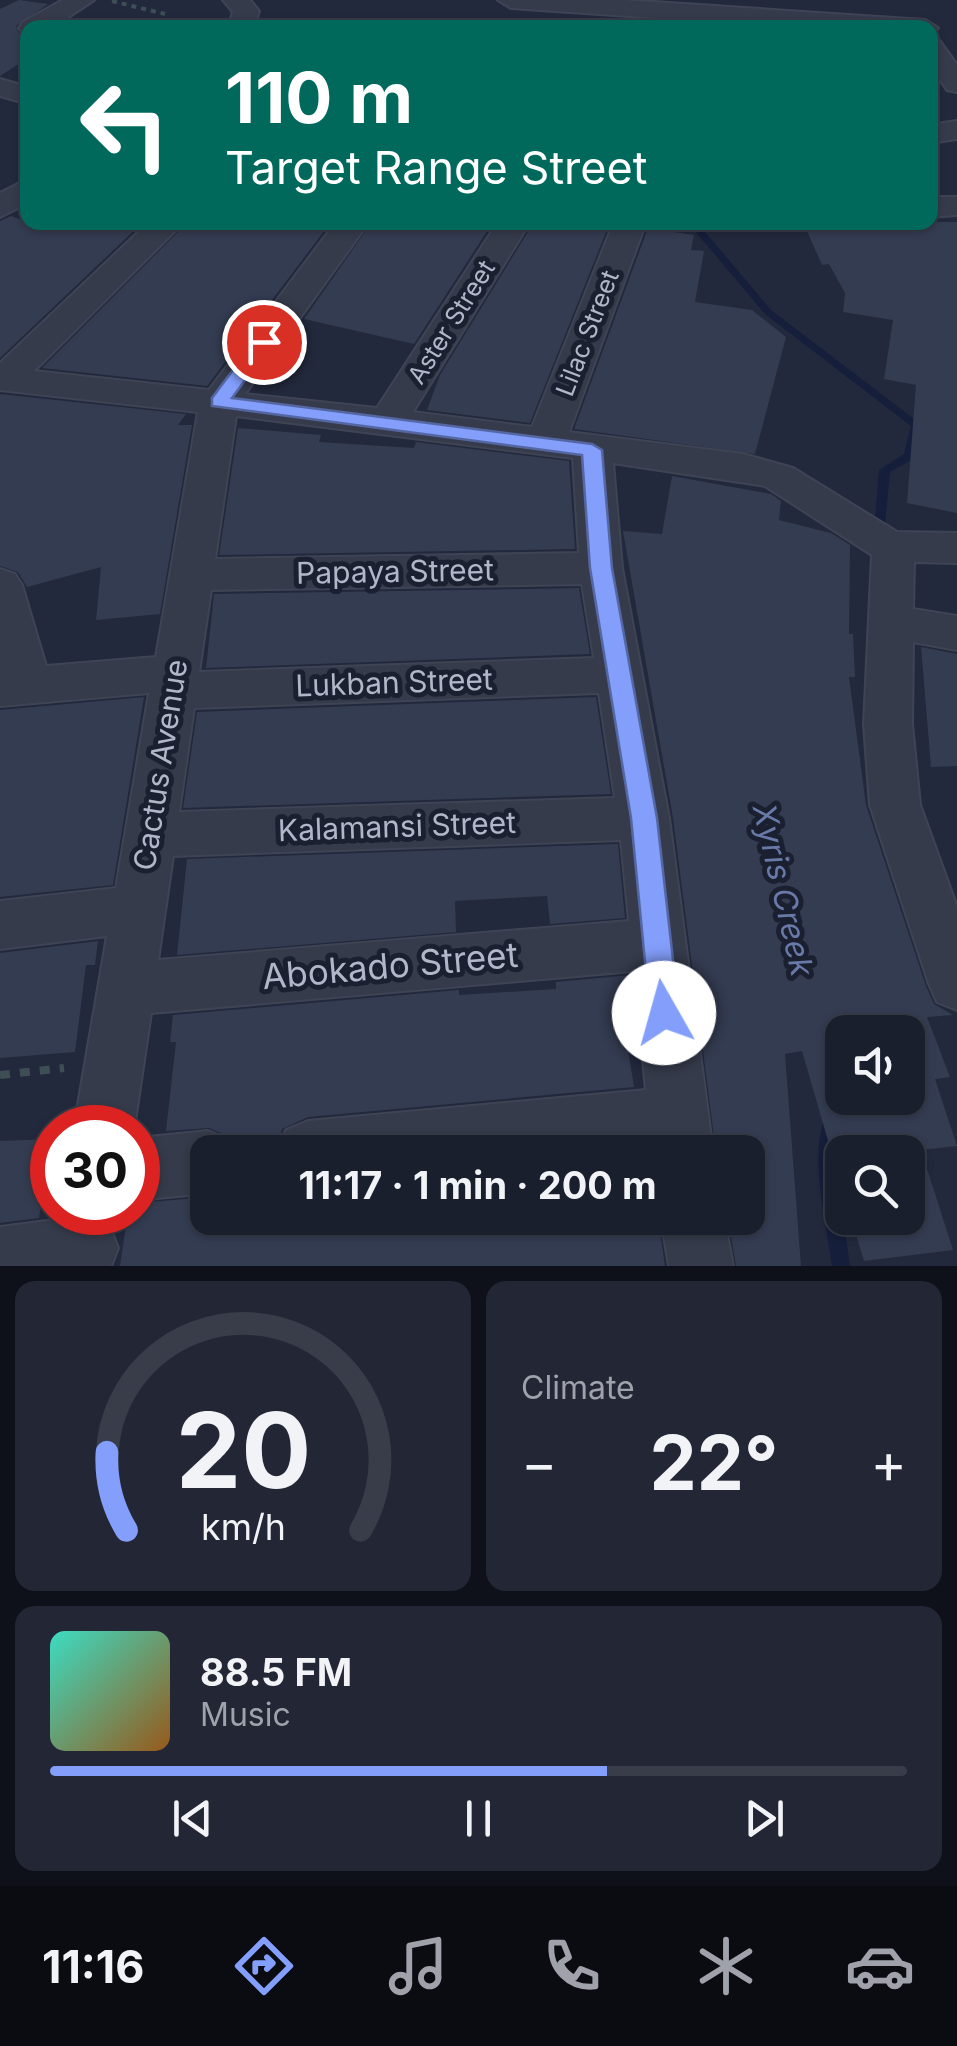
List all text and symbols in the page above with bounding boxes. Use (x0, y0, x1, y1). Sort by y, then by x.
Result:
text: 110 m (225, 55, 413, 140)
icon: left (60, 60, 190, 190)
text: Target Range Street (225, 140, 648, 195)
street label: Aster Street (401, 255, 501, 389)
street label: Lilac Street (549, 266, 625, 400)
pin (222, 300, 307, 385)
icon: arrive (237, 315, 292, 370)
street label: Papaya Street (296, 551, 494, 591)
street label: Cactus Avenue (126, 657, 194, 873)
street label: Lukban Street (295, 661, 493, 703)
water label: Xyris Creek (745, 799, 823, 981)
street label: Kalamansi Street (277, 804, 517, 848)
street label: Abokado Street (260, 933, 519, 997)
position arrow (612, 961, 716, 1065)
map controls (825, 1015, 925, 1235)
button: sound (825, 1015, 925, 1115)
speed limit sign: 30 (30, 1105, 160, 1235)
button: search (825, 1135, 925, 1235)
text: 11:17 · 1 min · 200 m (298, 1162, 657, 1208)
text: Climate (521, 1368, 635, 1407)
text: 20 (175, 1387, 311, 1513)
text: 22° (650, 1417, 778, 1508)
text: − (521, 1430, 557, 1496)
text: + (871, 1430, 907, 1496)
text: km/h (201, 1505, 285, 1549)
text: 88.5 FM (200, 1649, 352, 1695)
text: Music (200, 1695, 291, 1734)
icon: previous (165, 1791, 220, 1846)
icon: pause (451, 1791, 506, 1846)
icon: next (737, 1791, 792, 1846)
icon: directions (229, 1931, 299, 2001)
icon: music (383, 1931, 453, 2001)
icon: phone (537, 1931, 607, 2001)
icon: climate (691, 1931, 761, 2001)
icon: car (845, 1931, 915, 2001)
text: 11:16 (42, 1939, 145, 1994)

